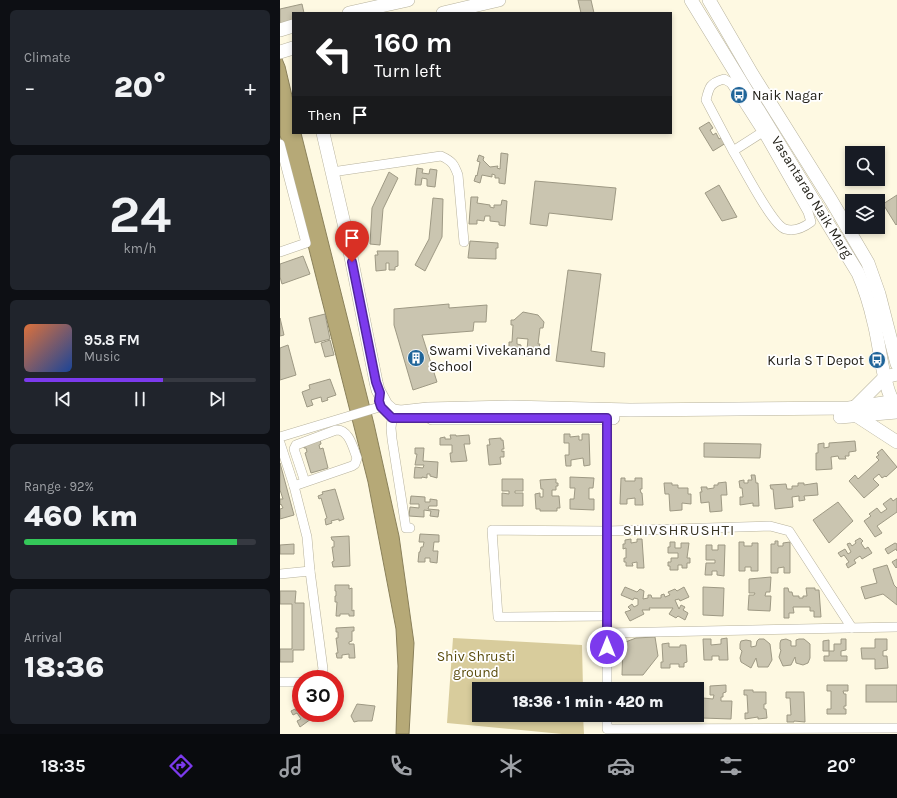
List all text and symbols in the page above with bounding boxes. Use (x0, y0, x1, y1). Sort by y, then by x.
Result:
text: 160 m (374, 26, 452, 59)
icon: left (308, 28, 360, 80)
text: Climate (24, 50, 70, 65)
text: Turn left (374, 60, 442, 82)
text: 20° (114, 69, 166, 105)
text: − (24, 75, 36, 101)
text: + (244, 75, 256, 101)
bus stop icon: Naik Nagar (729, 85, 749, 105)
place label: Naik Nagar (752, 87, 824, 104)
icon: arrive (349, 104, 371, 126)
text: Then (308, 106, 341, 124)
street label: Vasantarao Naik Marg (768, 133, 856, 261)
map controls (845, 146, 885, 234)
button: search (845, 146, 885, 186)
text: 24 (109, 184, 171, 245)
button: layers (845, 194, 885, 234)
pin (335, 221, 369, 262)
icon: arrive (341, 227, 363, 249)
text: km/h (124, 241, 156, 256)
text: 95.8 FM (84, 331, 140, 349)
place label: Swami Vivekanand School (429, 342, 551, 375)
building icon: Swami Vivekanand School (406, 348, 426, 368)
text: Music (84, 349, 120, 364)
bus stop icon: Kurla S T Depot (867, 350, 887, 370)
place label: Kurla S T Depot (767, 352, 864, 369)
icon: previous (52, 388, 74, 410)
icon: pause (129, 388, 151, 410)
icon: next (206, 388, 228, 410)
text: Range · 92% (24, 479, 94, 494)
text: 460 km (24, 498, 138, 534)
district label: SHIVSHRUSHTI (623, 521, 735, 539)
position arrow (586, 626, 628, 668)
text: Arrival (24, 630, 62, 645)
park label: Shiv Shrusti ground (437, 648, 515, 681)
text: 18:36 (24, 649, 104, 685)
speed limit sign: 30 (292, 670, 344, 722)
text: 18:36 · 1 min · 420 m (513, 693, 663, 711)
icon: directions (167, 752, 195, 780)
icon: music (277, 752, 305, 780)
icon: phone (387, 752, 415, 780)
icon: climate (497, 752, 525, 780)
icon: car (607, 752, 635, 780)
icon: filters (717, 752, 745, 780)
text: 18:35 (41, 755, 86, 777)
text: 20° (827, 755, 856, 777)

